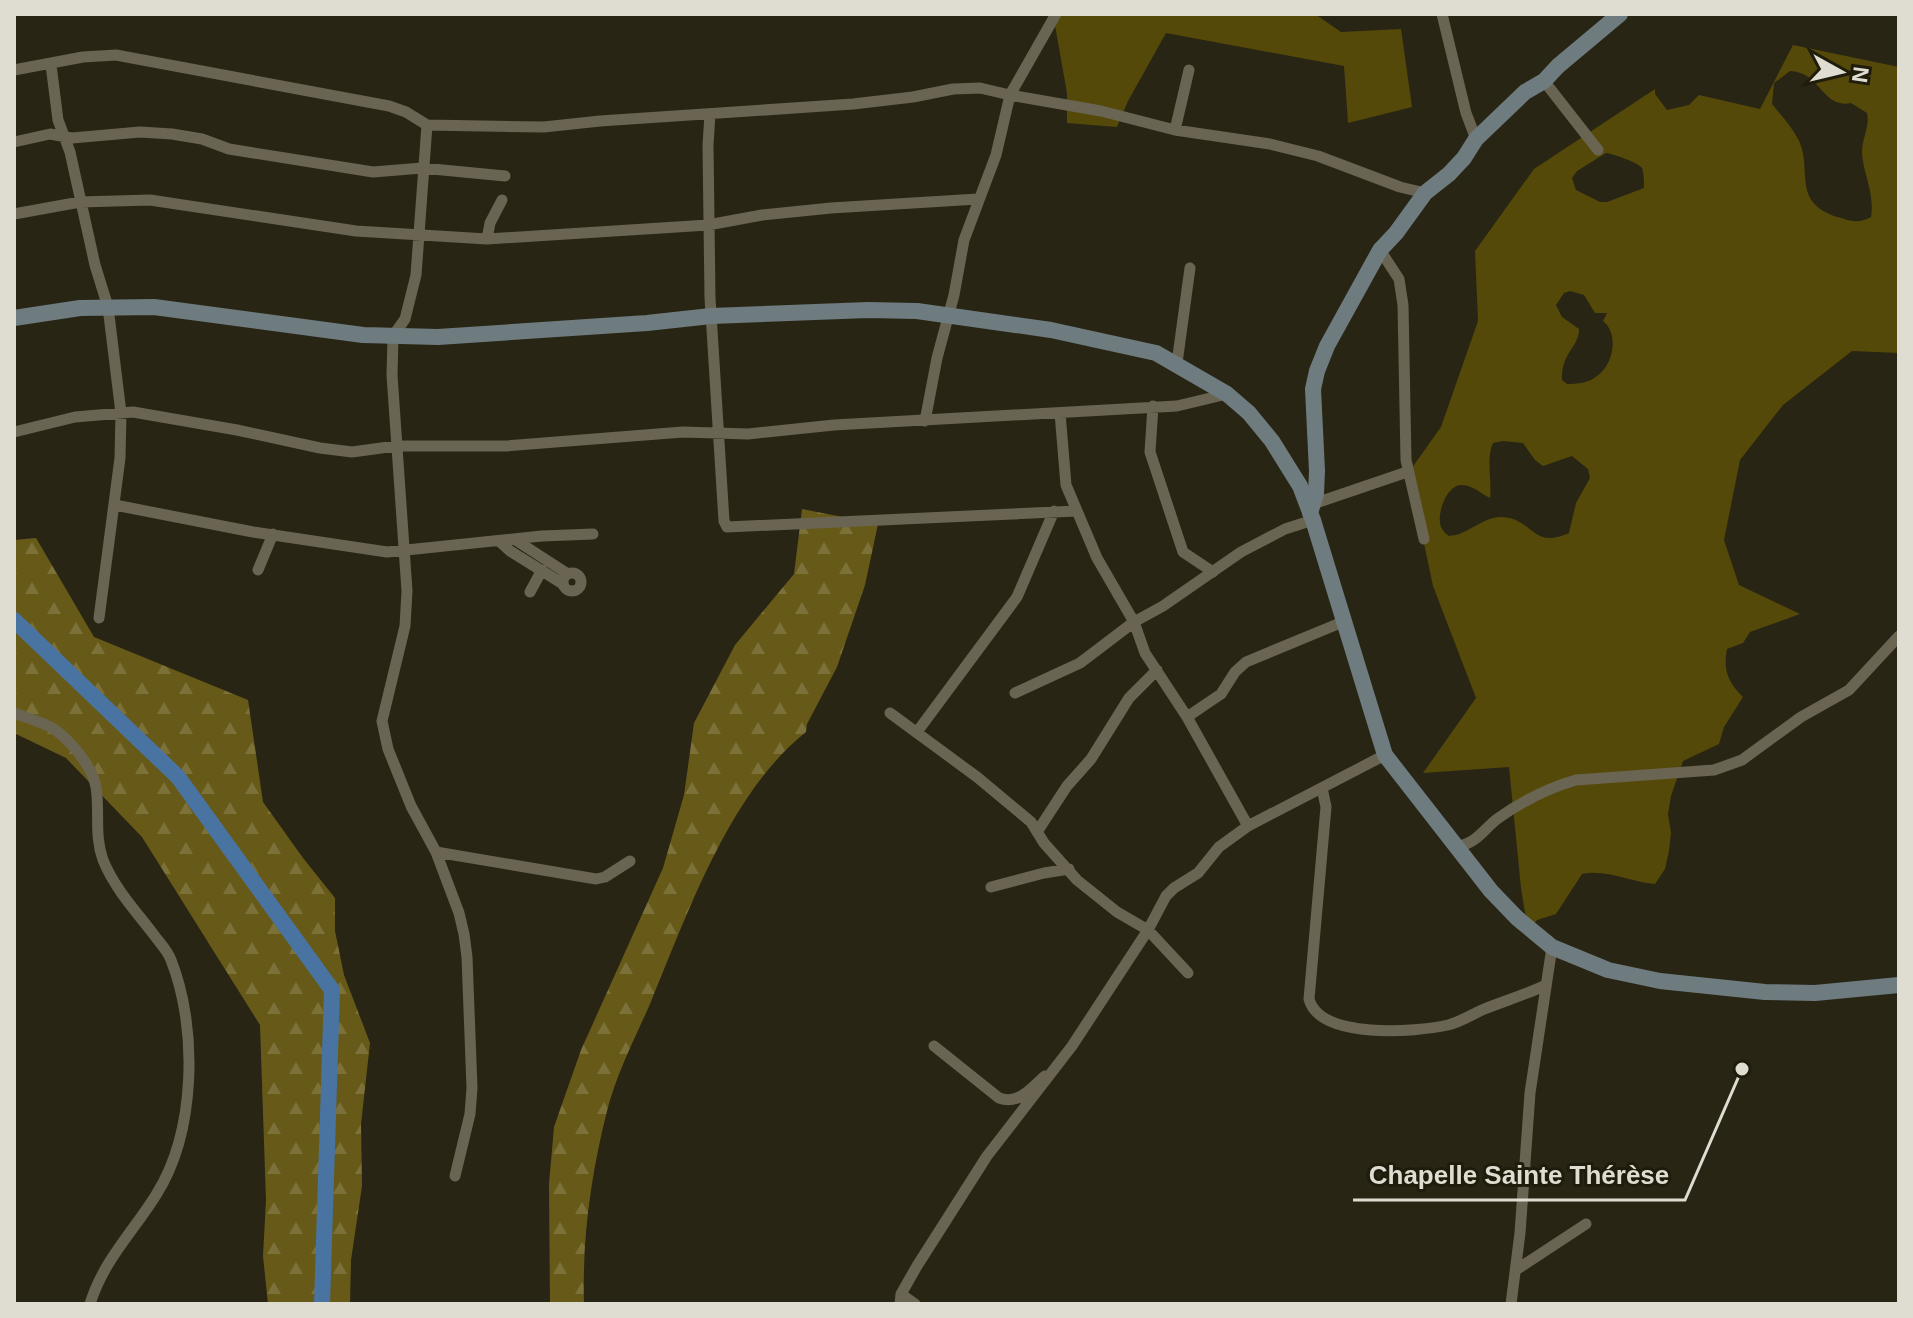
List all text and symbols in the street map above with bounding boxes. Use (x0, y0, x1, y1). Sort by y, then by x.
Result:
north arrow (1801, 32, 1881, 112)
text: N (1847, 65, 1874, 84)
callout: Chapelle Sainte Thérèse (1353, 1150, 1685, 1200)
text: Chapelle Sainte Thérèse (1369, 1160, 1669, 1190)

